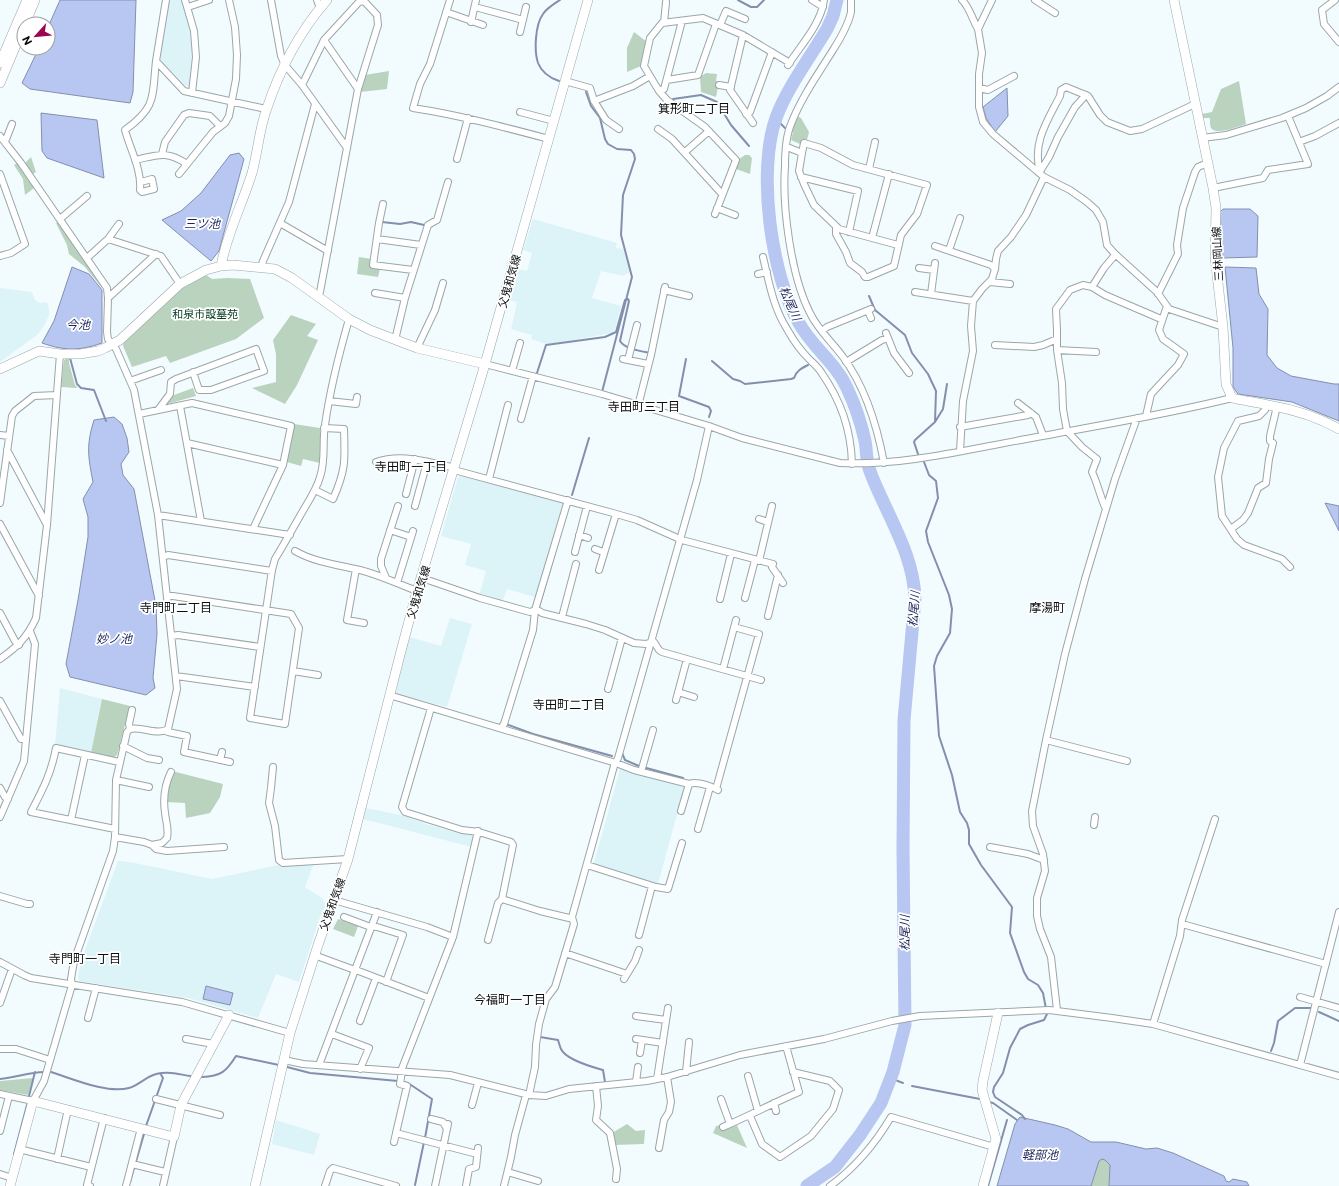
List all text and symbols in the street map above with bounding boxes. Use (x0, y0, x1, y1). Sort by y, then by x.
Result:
north arrow (16, 16, 56, 56)
text: N (19, 34, 34, 47)
district label: 箕形町二丁目 (658, 101, 730, 115)
water label: 三ツ池 (184, 216, 221, 230)
street label: 三林岡山線 (1209, 226, 1225, 282)
street label: 父鬼和気線 (495, 253, 523, 309)
water label: 松尾川 (778, 284, 805, 324)
park label: 和泉市設墓苑 (172, 307, 238, 320)
water label: 今池 (66, 317, 91, 331)
district label: 寺田町三丁目 (608, 399, 680, 413)
district label: 寺田町一丁目 (375, 459, 447, 473)
street label: 父鬼和気線 (404, 564, 432, 620)
water label: 松尾川 (904, 588, 922, 628)
district label: 寺門町二丁目 (140, 600, 212, 614)
district label: 摩湯町 (1029, 600, 1065, 614)
water label: 妙ノ池 (96, 631, 133, 645)
district label: 寺田町二丁目 (533, 697, 605, 711)
street label: 父鬼和気線 (316, 876, 348, 932)
water label: 松尾川 (897, 913, 911, 951)
district label: 寺門町一丁目 (49, 951, 121, 965)
district label: 今福町一丁目 (474, 992, 546, 1006)
water label: 軽部池 (1022, 1147, 1059, 1161)

